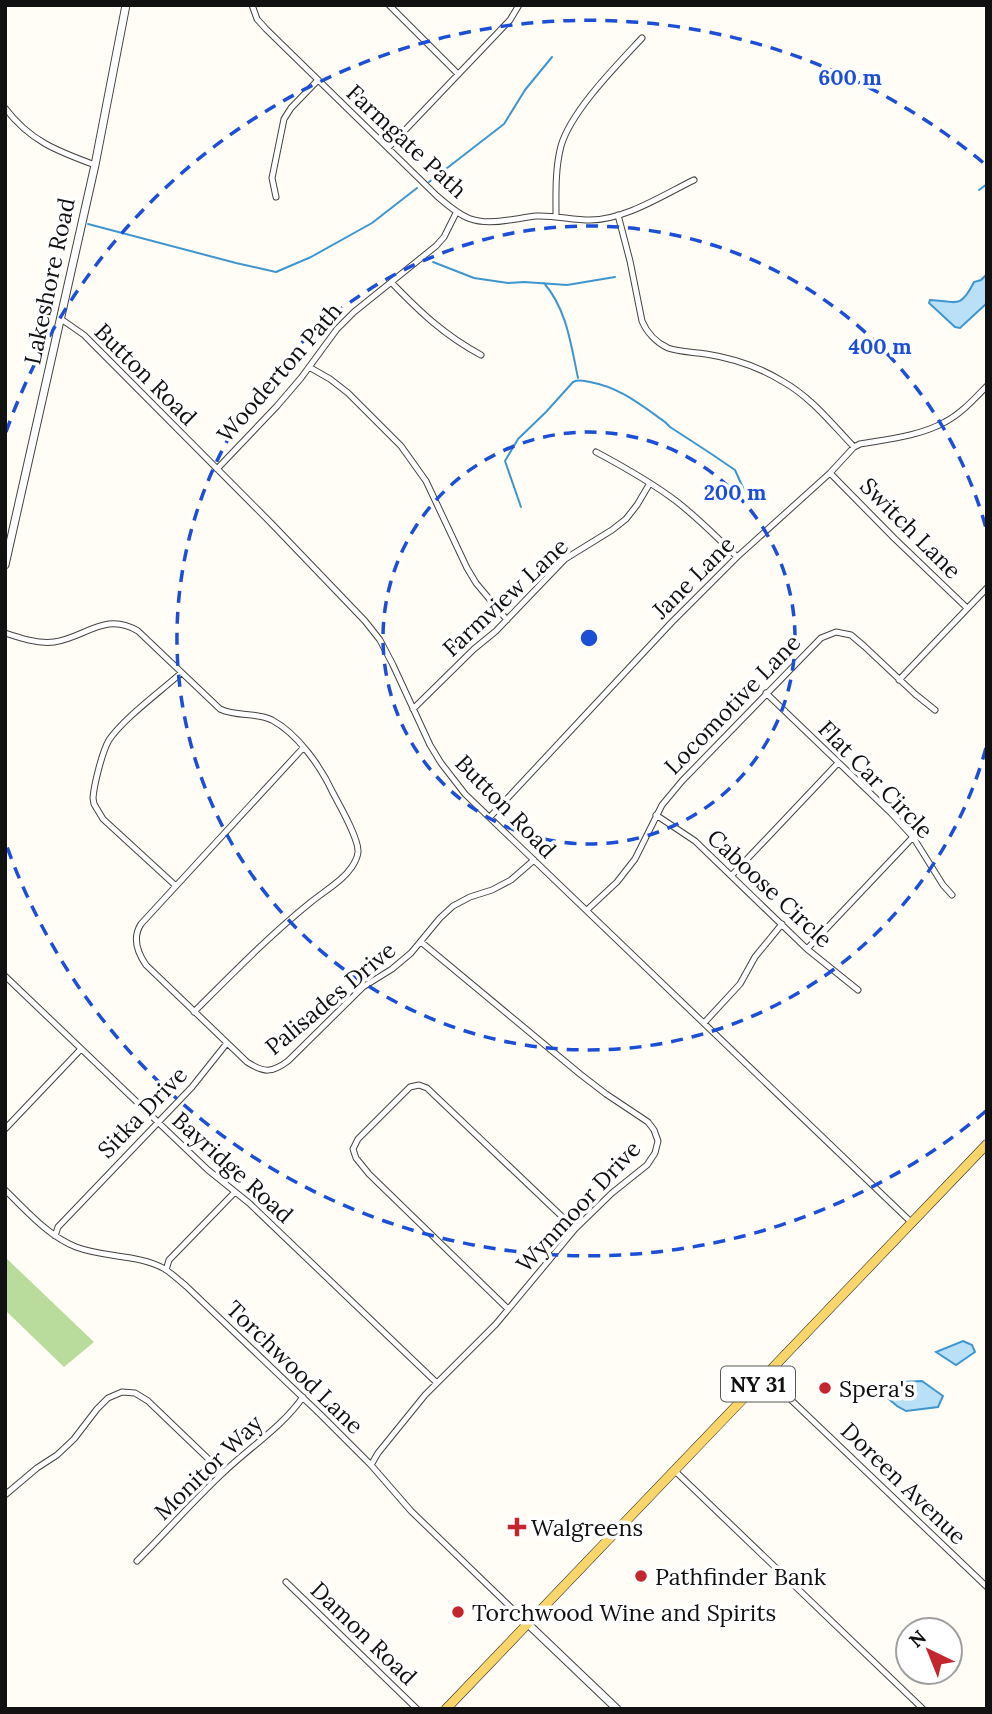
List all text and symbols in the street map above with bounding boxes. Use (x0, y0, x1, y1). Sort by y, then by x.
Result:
text: 600 m (818, 64, 882, 91)
street label: Farmgate Path (341, 78, 473, 204)
street label: Lakeshore Road (17, 195, 81, 367)
street label: Wooderton Path (210, 296, 348, 448)
street label: Button Road (89, 317, 203, 431)
text: 400 m (848, 333, 912, 360)
street label: Switch Lane (854, 471, 968, 585)
text: 200 m (704, 479, 766, 506)
street label: Jane Lane (645, 530, 740, 625)
street label: Farmview Lane (436, 531, 574, 663)
centre of rings (577, 626, 601, 650)
street label: Locomotive Lane (658, 628, 806, 780)
street label: Flat Car Circle (813, 714, 939, 844)
street label: Button Road (449, 748, 563, 864)
street label: Caboose Circle (701, 823, 839, 953)
street label: Palisades Drive (259, 935, 401, 1061)
street label: Sitka Drive (91, 1060, 193, 1164)
street label: Bayridge Road (167, 1105, 300, 1229)
street label: Wynmoor Drive (510, 1134, 646, 1278)
street label: Torchwood Lane (220, 1294, 370, 1440)
road number: NY 31 (721, 1366, 795, 1402)
place label: Spera's (839, 1374, 915, 1403)
marker: Spera's (817, 1380, 833, 1396)
street label: Monitor Way (148, 1408, 269, 1526)
street label: Doreen Avenue (835, 1416, 973, 1550)
place label: Walgreens (531, 1513, 643, 1542)
marker: Walgreens (509, 1519, 525, 1535)
place label: Pathfinder Bank (655, 1562, 827, 1591)
marker: Pathfinder Bank (633, 1568, 649, 1584)
street label: Damon Road (305, 1575, 423, 1691)
place label: Torchwood Wine and Spirits (472, 1598, 776, 1627)
marker: Torchwood Wine and Spirits (450, 1604, 466, 1620)
north arrow (894, 1616, 964, 1686)
text: N (904, 1625, 931, 1652)

